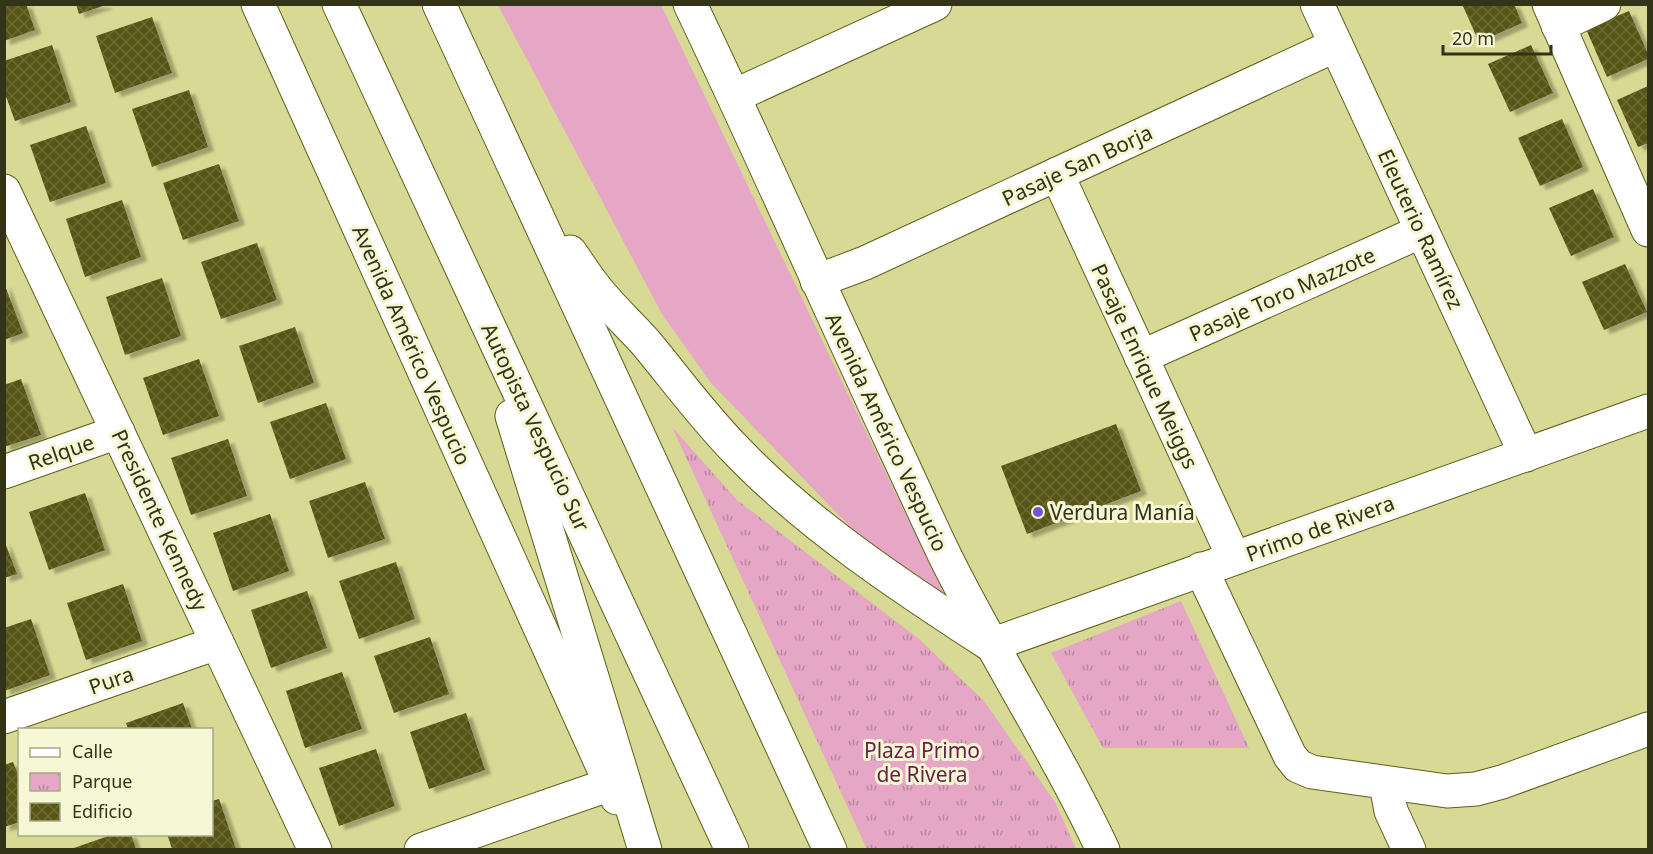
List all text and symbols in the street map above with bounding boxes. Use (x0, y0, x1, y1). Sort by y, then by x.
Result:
scale bar (1443, 18, 1551, 56)
text: 20 m (1452, 26, 1494, 50)
street label: Pasaje San Borja (997, 118, 1157, 212)
street label: Eleuterio Ramírez (1372, 145, 1470, 314)
street label: Avenida Américo Vespucio (346, 221, 478, 469)
street label: Pasaje Toro Mazzote (1184, 240, 1380, 348)
street label: Pasaje Enrique Meiggs (1085, 259, 1205, 473)
street label: Avenida Américo Vespucio (819, 308, 955, 556)
street label: Autopista Vespucio Sur (475, 318, 597, 536)
street label: Presidente Kennedy (106, 425, 214, 616)
street label: Relque (24, 428, 98, 476)
street label: Primo de Rivera (1242, 488, 1398, 568)
place label: Verdura Manía (1050, 498, 1195, 526)
marker: Verdura Manía (1031, 505, 1045, 519)
street label: Pura (85, 659, 137, 701)
legend (18, 728, 213, 836)
park label: Plaza Primo de Rivera (864, 736, 980, 788)
text: Calle (72, 739, 113, 763)
text: Parque (72, 769, 132, 793)
text: Edificio (72, 799, 133, 823)

